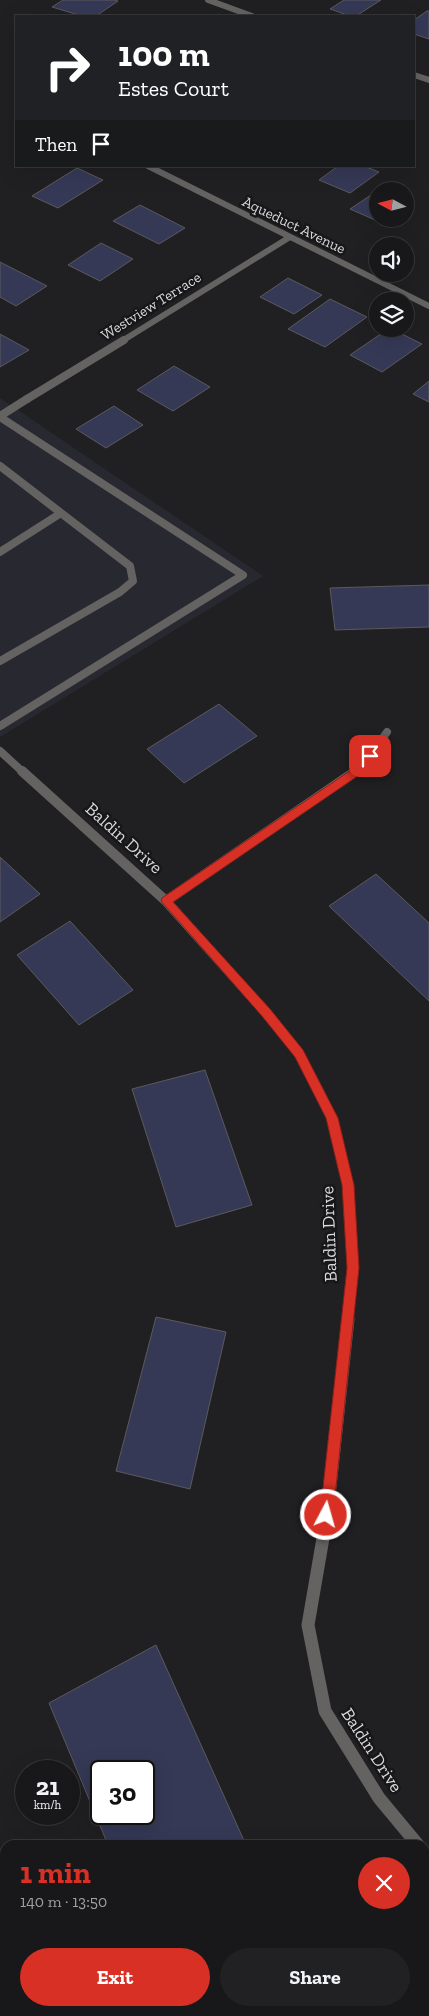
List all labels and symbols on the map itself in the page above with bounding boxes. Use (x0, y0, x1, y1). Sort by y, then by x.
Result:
north arrow (369, 182, 414, 228)
street label: Aqueduct Avenue (239, 192, 349, 258)
street label: Westview Terrace (98, 268, 204, 344)
pin (349, 735, 391, 777)
street label: Baldin Drive (81, 798, 167, 878)
street label: Baldin Drive (316, 1186, 342, 1282)
position arrow (299, 1488, 351, 1540)
street label: Baldin Drive (337, 1704, 407, 1796)
speed limit sign: 30 (90, 1760, 155, 1825)

